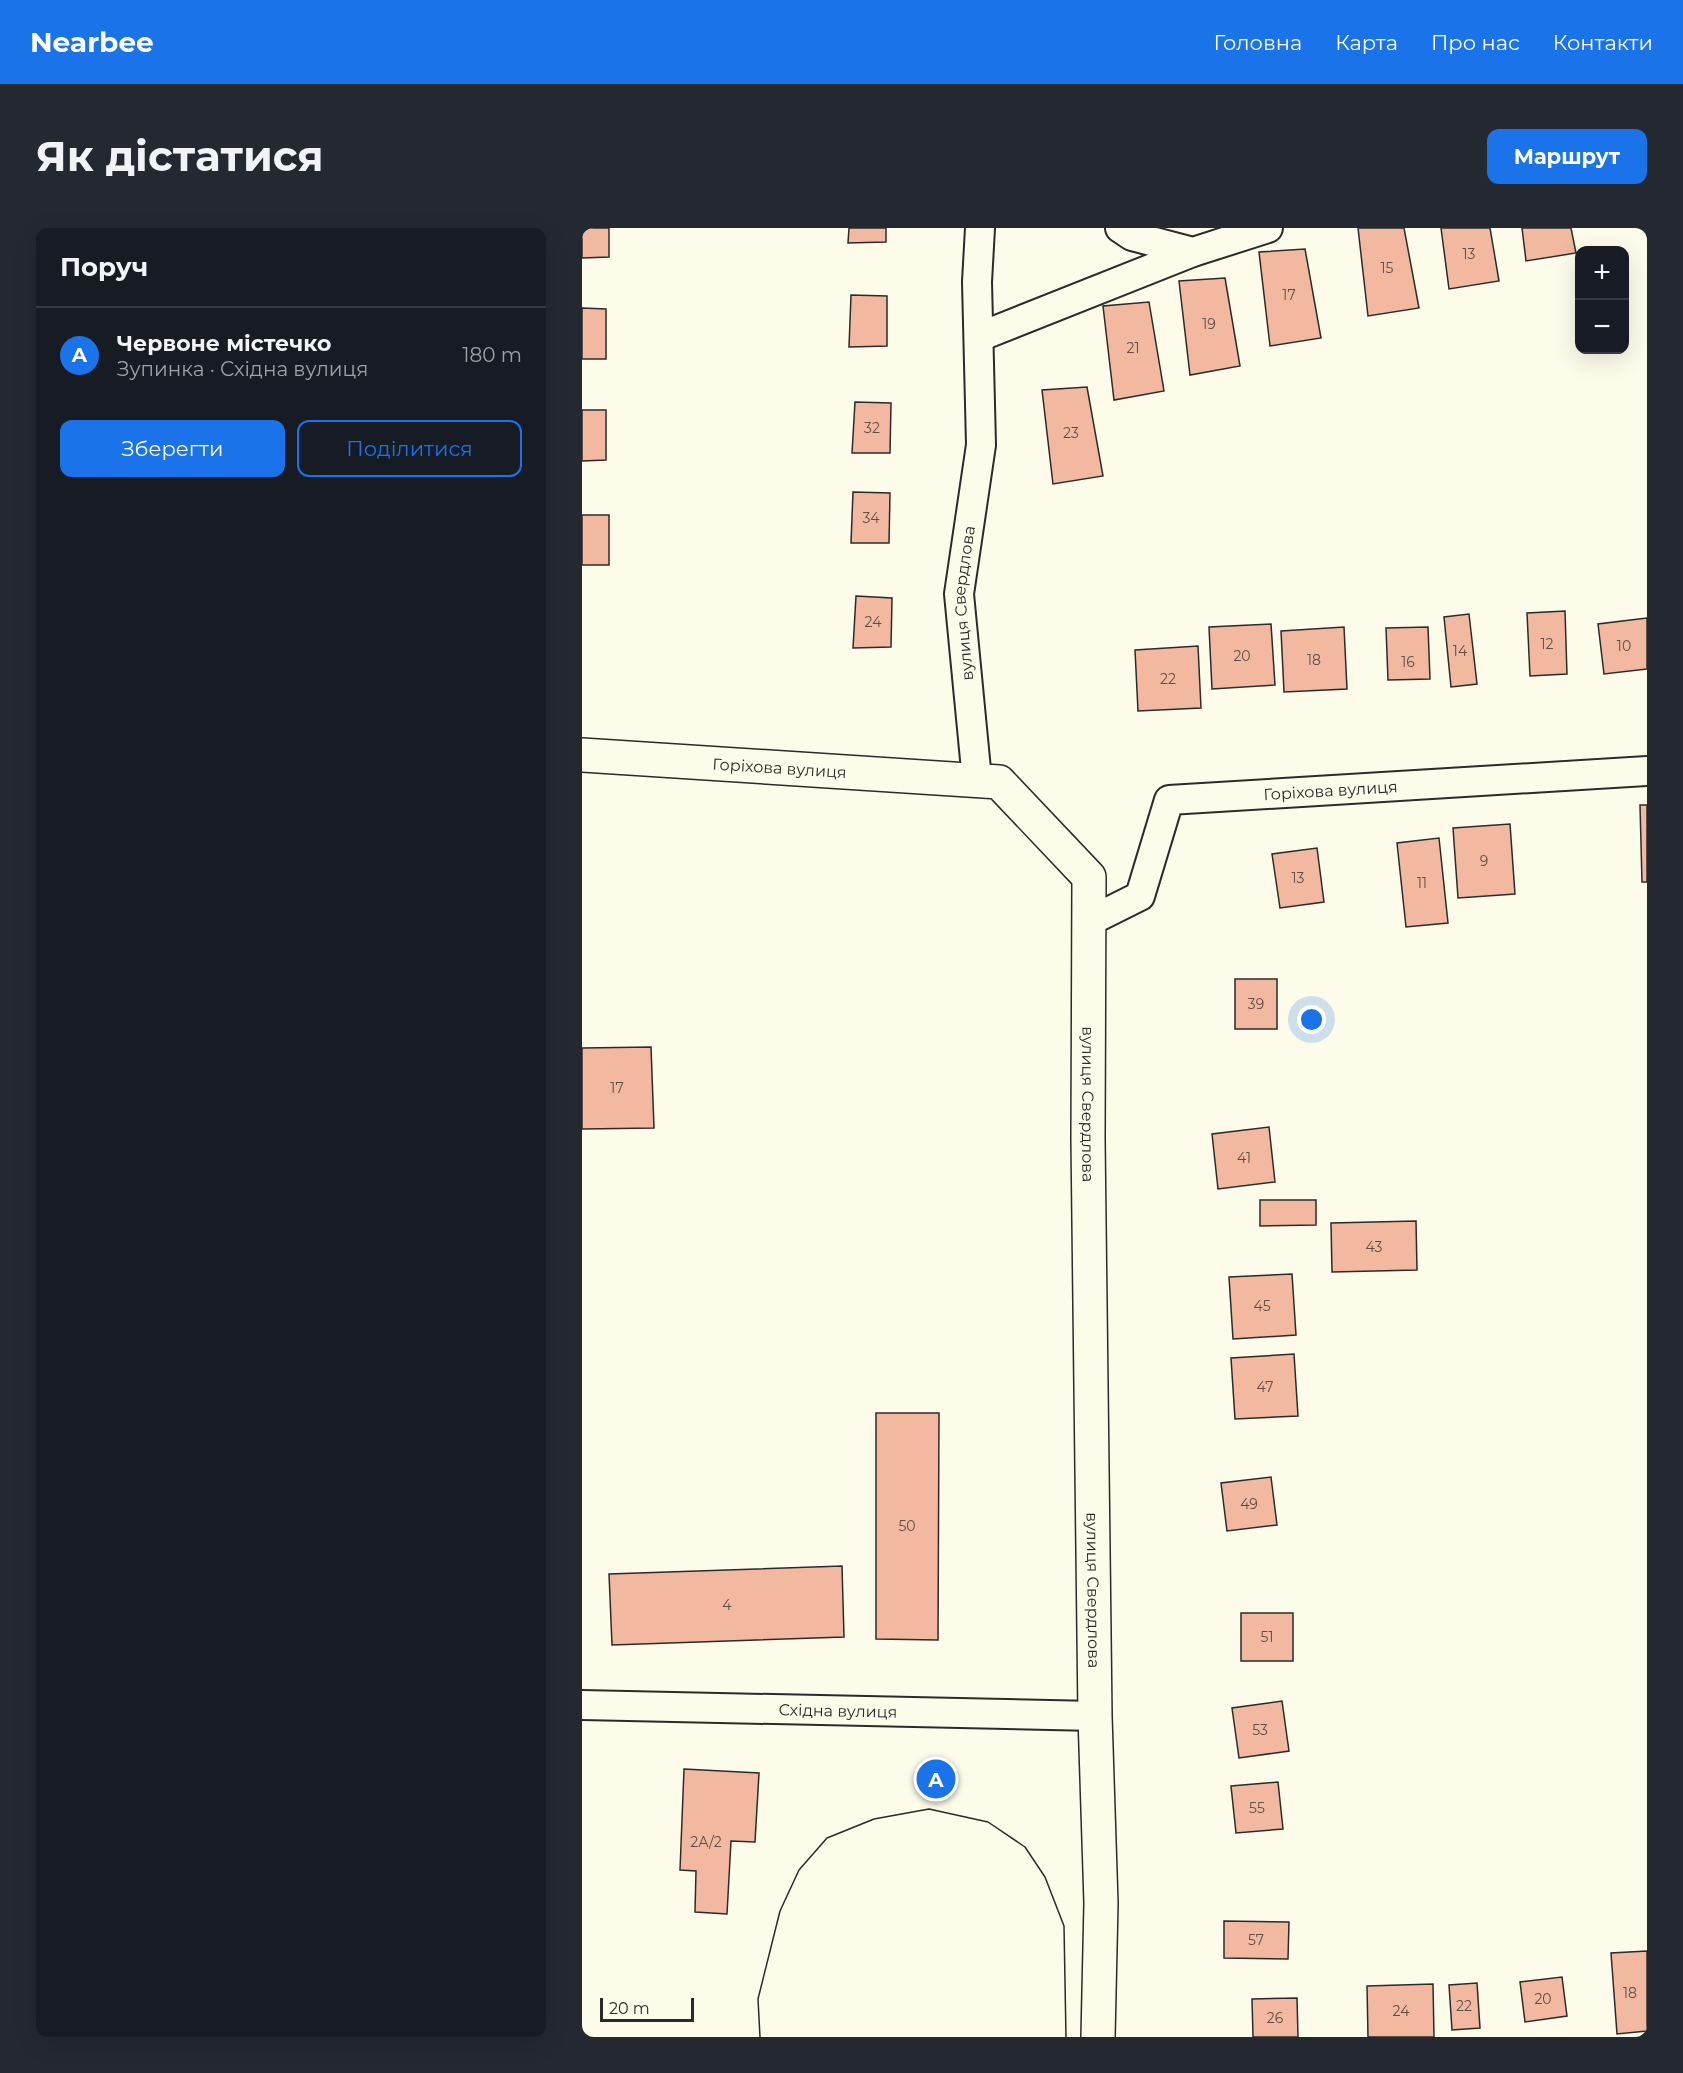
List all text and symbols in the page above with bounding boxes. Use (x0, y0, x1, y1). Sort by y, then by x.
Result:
text: Nearbee (30, 25, 154, 59)
text: Головна (1214, 30, 1302, 55)
text: Карта (1335, 30, 1398, 55)
text: Про нас (1431, 30, 1520, 55)
text: Контакти (1553, 30, 1653, 55)
button: Маршрут (1487, 129, 1647, 184)
text: Як дістатися (36, 130, 324, 182)
house number: 13 (1463, 245, 1476, 263)
map controls (1575, 246, 1629, 354)
button: + (1575, 246, 1629, 300)
text: Поруч (60, 251, 148, 283)
house number: 15 (1381, 259, 1394, 277)
house number: 17 (1282, 286, 1296, 304)
button: − (1575, 300, 1629, 354)
house number: 19 (1202, 315, 1216, 333)
text: Червоне містечко (117, 330, 331, 357)
house number: 21 (1126, 339, 1140, 357)
text: A (72, 343, 87, 367)
text: 180 m (462, 343, 522, 367)
text: Зупинка · Східна вулиця (117, 357, 368, 381)
house number: 32 (864, 419, 880, 437)
button: Зберегти (60, 420, 285, 477)
button: Поділитися (297, 420, 522, 477)
house number: 23 (1063, 424, 1079, 442)
house number: 34 (862, 509, 880, 527)
street label: вулиця Свердлова (950, 524, 979, 681)
house number: 24 (865, 613, 882, 631)
house number: 12 (1540, 635, 1554, 653)
house number: 10 (1617, 637, 1631, 655)
house number: 14 (1453, 642, 1468, 660)
house number: 20 (1233, 647, 1251, 665)
house number: 18 (1307, 651, 1321, 669)
house number: 16 (1401, 653, 1415, 671)
house number: 22 (1160, 670, 1176, 688)
street label: Горіхова вулиця (712, 754, 847, 782)
street label: Горіхова вулиця (1263, 777, 1398, 804)
house number: 9 (1480, 852, 1488, 870)
house number: 13 (1292, 869, 1305, 887)
house number: 11 (1417, 874, 1427, 892)
house number: 39 (1248, 995, 1264, 1013)
your location (1297, 1005, 1326, 1034)
street label: вулиця Свердлова (1078, 1026, 1098, 1182)
house number: 17 (610, 1079, 624, 1097)
house number: 41 (1237, 1149, 1251, 1167)
house number: 43 (1366, 1238, 1383, 1256)
house number: 45 (1253, 1297, 1271, 1315)
house number: 47 (1257, 1378, 1273, 1396)
house number: 49 (1240, 1495, 1258, 1513)
street label: вулиця Свердлова (1083, 1512, 1103, 1668)
house number: 50 (898, 1517, 916, 1535)
house number: 4 (722, 1596, 732, 1614)
house number: 51 (1261, 1628, 1273, 1646)
street label: Східна вулиця (778, 1700, 898, 1722)
house number: 53 (1252, 1721, 1268, 1739)
pin: A (916, 1756, 956, 1802)
house number: 55 (1249, 1799, 1265, 1817)
house number: 2А/2 (690, 1833, 722, 1851)
house number: 57 (1248, 1931, 1264, 1949)
house number: 18 (1623, 1984, 1637, 2002)
house number: 20 (1534, 1990, 1552, 2008)
scale bar (600, 1995, 694, 2022)
house number: 22 (1456, 1997, 1472, 2015)
text: 20 m (609, 1999, 650, 2018)
house number: 24 (1393, 2002, 1410, 2020)
house number: 26 (1267, 2009, 1284, 2027)

